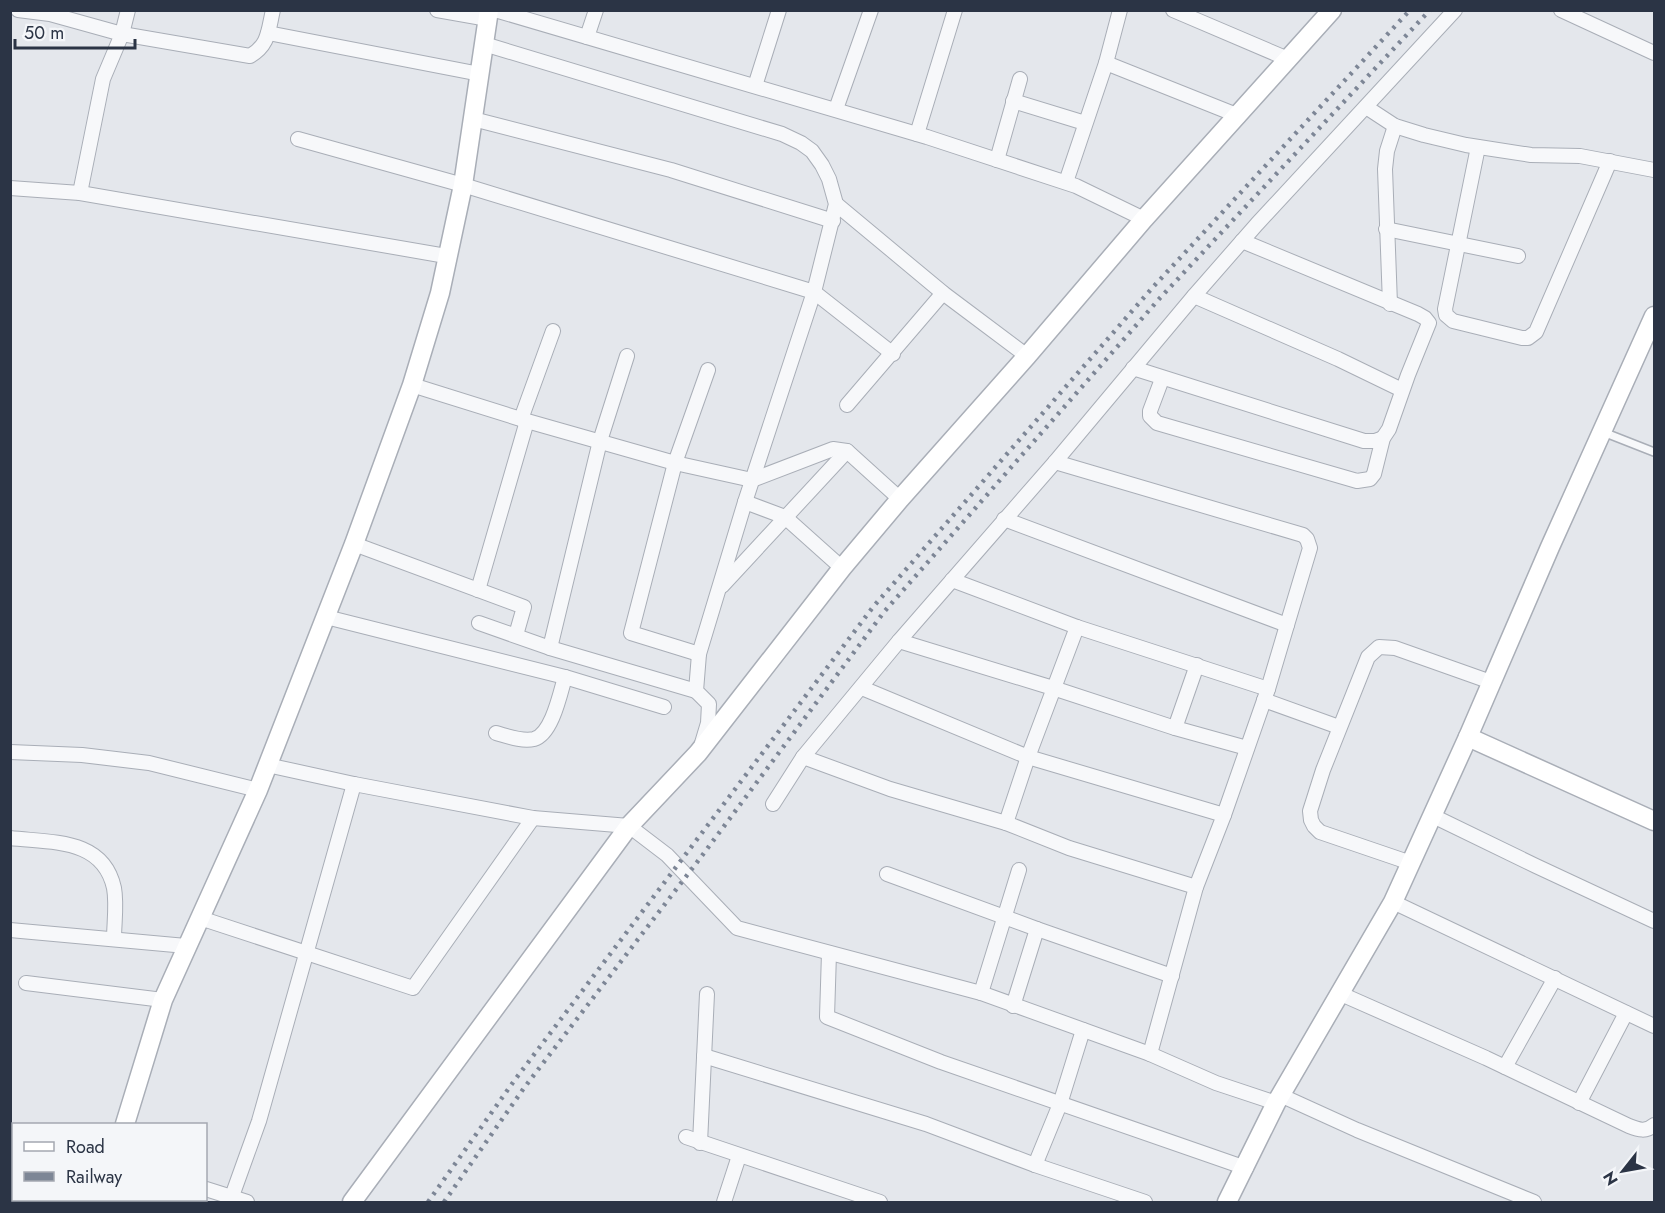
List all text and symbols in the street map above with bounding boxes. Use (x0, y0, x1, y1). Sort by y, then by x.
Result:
scale bar (15, 12, 135, 50)
text: 50 m (24, 20, 64, 46)
legend (12, 1123, 207, 1201)
text: Road (66, 1134, 105, 1160)
north arrow (1593, 1141, 1653, 1201)
text: Railway (66, 1164, 122, 1190)
text: N (1597, 1167, 1624, 1190)

